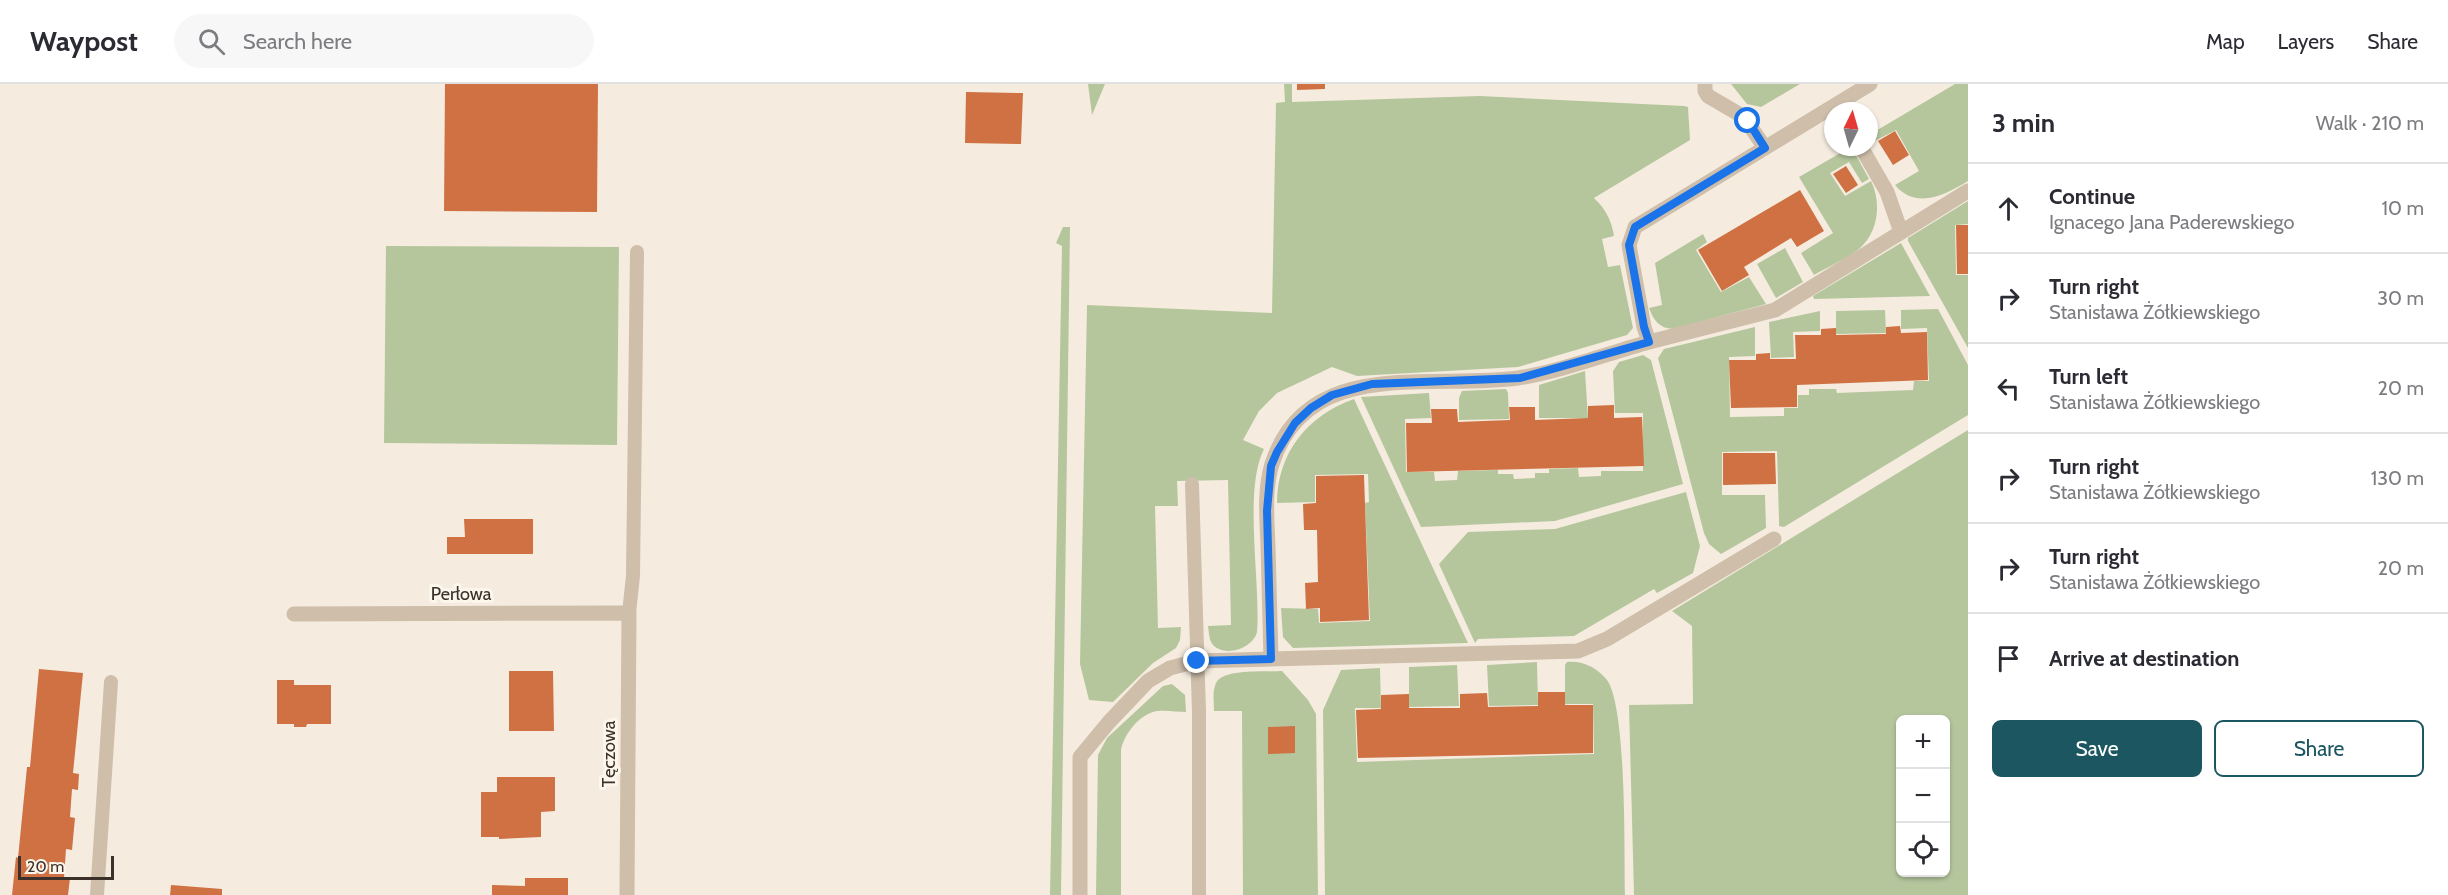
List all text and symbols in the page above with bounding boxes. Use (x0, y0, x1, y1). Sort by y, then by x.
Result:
search box (174, 14, 594, 68)
text: Waypost (30, 24, 138, 58)
icon: search (195, 25, 228, 58)
text: Search here (243, 28, 352, 55)
text: Map (2206, 29, 2245, 54)
text: Layers (2278, 29, 2334, 54)
text: Share (2367, 29, 2418, 54)
north arrow (1824, 102, 1878, 156)
route start (1734, 107, 1760, 133)
text: 3 min (1992, 107, 2055, 139)
text: Walk · 210 m (2316, 111, 2424, 135)
text: Continue (2049, 183, 2135, 210)
icon: ahead (1992, 192, 2025, 225)
text: 10 m (2381, 196, 2424, 220)
text: Ignacego Jana Paderewskiego (2049, 210, 2295, 234)
text: Turn right (2049, 273, 2139, 300)
icon: right (1992, 282, 2025, 315)
text: 30 m (2377, 286, 2424, 310)
text: Stanisława Żółkiewskiego (2049, 300, 2260, 324)
text: Turn left (2049, 363, 2128, 390)
icon: left (1992, 372, 2025, 405)
text: 20 m (2378, 376, 2424, 400)
text: Stanisława Żółkiewskiego (2049, 390, 2260, 414)
text: Turn right (2049, 453, 2139, 480)
icon: right (1992, 462, 2025, 495)
text: 130 m (2371, 466, 2424, 490)
text: Stanisława Żółkiewskiego (2049, 480, 2260, 504)
text: Turn right (2049, 543, 2139, 570)
icon: right (1992, 552, 2025, 585)
text: 20 m (2378, 556, 2424, 580)
text: Stanisława Żółkiewskiego (2049, 570, 2260, 594)
street label: Perłowa (431, 583, 492, 605)
icon: arrive (1992, 642, 2025, 675)
text: Arrive at destination (2049, 645, 2239, 672)
route end (1183, 647, 1209, 673)
map controls (1896, 715, 1950, 877)
button: + (1896, 715, 1950, 769)
street label: Tęczowa (598, 720, 620, 787)
button: Save (1992, 720, 2202, 777)
button: Share (2214, 720, 2424, 777)
button: − (1896, 769, 1950, 823)
button: locate (1896, 823, 1950, 877)
scale bar (18, 853, 114, 880)
text: 20 m (27, 857, 64, 876)

